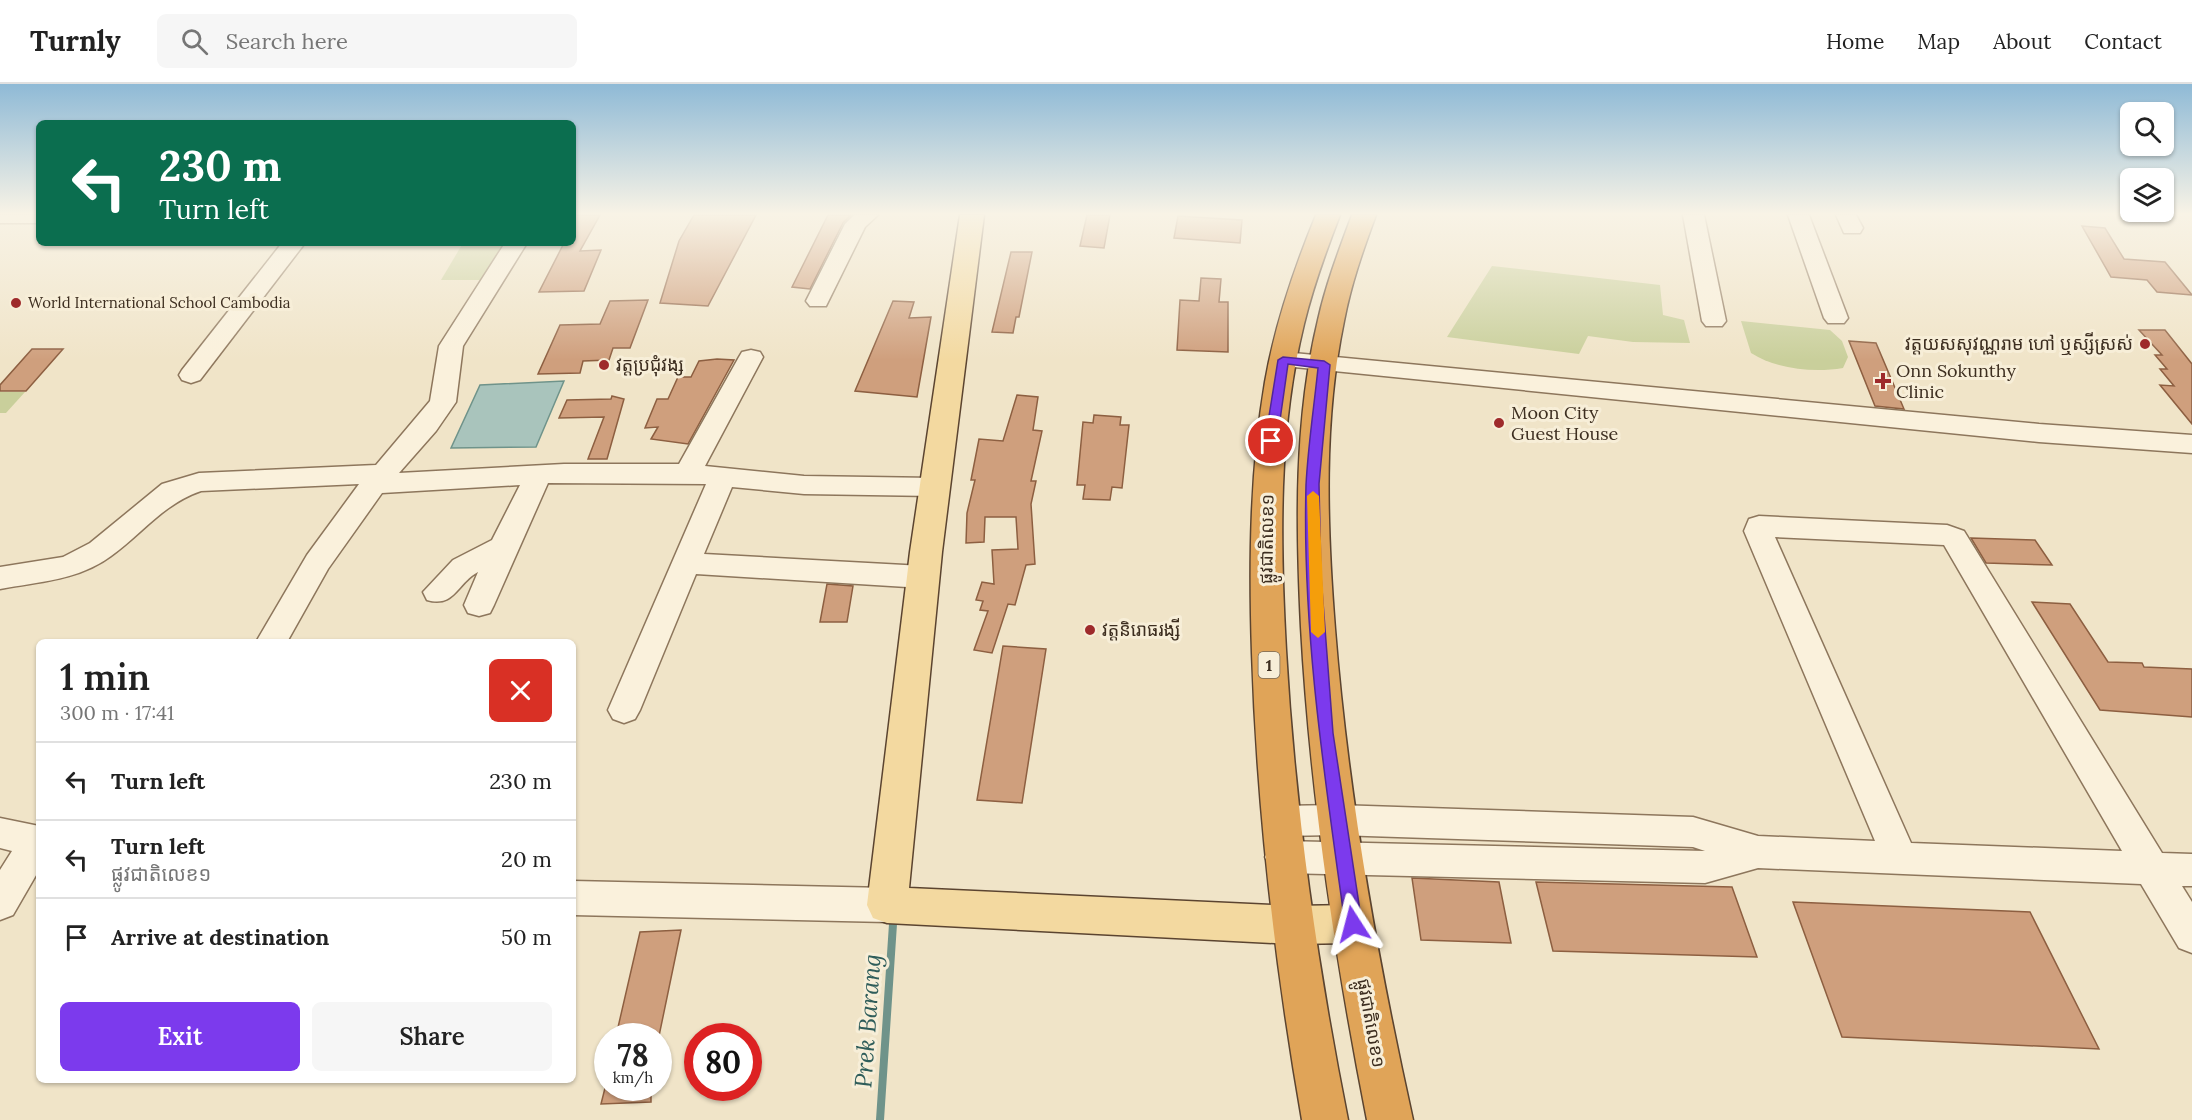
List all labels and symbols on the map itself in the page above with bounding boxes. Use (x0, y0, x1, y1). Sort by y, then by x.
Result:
place label: World International School Cambodia (28, 293, 291, 312)
marker: World International School Cambodia (9, 296, 23, 310)
place label: វត្តយសសុវណ្ណរាម ហៅ ឬស្សីស្រស់ (1905, 332, 2133, 356)
marker: វត្តយសសុវណ្ណរាម ហៅ ឬស្សីស្រស់ (2138, 337, 2152, 351)
place label: វត្តប្រជុំវង្ស (616, 353, 684, 377)
marker: វត្តប្រជុំវង្ស (597, 358, 611, 372)
place label: Onn Sokunthy Clinic (1896, 359, 2016, 403)
marker: Onn Sokunthy Clinic (1874, 372, 1892, 390)
place label: Moon City Guest House (1511, 401, 1618, 445)
pin (1245, 415, 1296, 466)
marker: Moon City Guest House (1492, 416, 1506, 430)
street label: ផ្លូវជាតិលេខ១ (1254, 494, 1284, 584)
place label: វត្តនិរោធរង្សី (1102, 618, 1180, 641)
marker: វត្តនិរោធរង្សី (1083, 623, 1097, 637)
road number: 1 (1258, 652, 1280, 678)
position arrow (1321, 892, 1385, 956)
water label: Prek Barang (847, 953, 888, 1089)
street label: ផ្លូវជាតិលេខ១ (1347, 977, 1391, 1070)
speed limit sign: 80 (684, 1023, 762, 1101)

